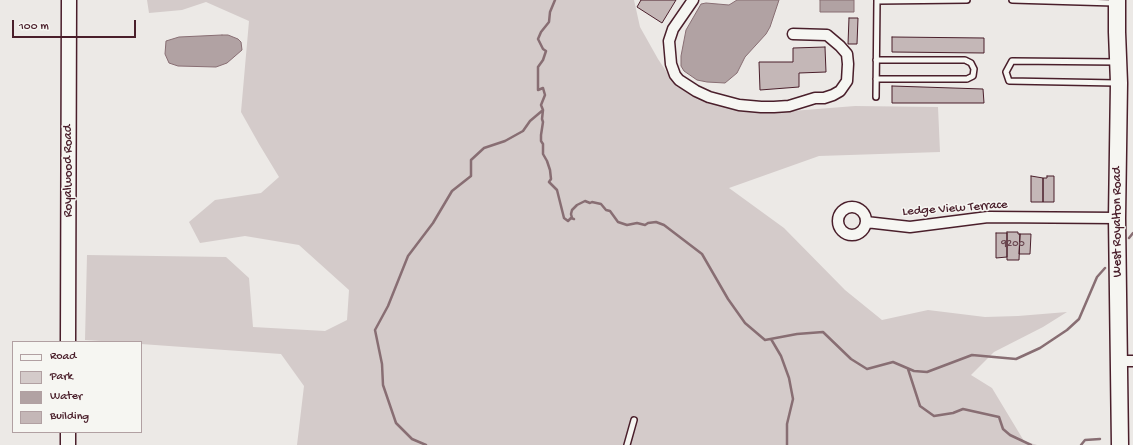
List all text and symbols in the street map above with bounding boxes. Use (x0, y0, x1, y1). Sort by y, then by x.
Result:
scale bar (14, 12, 138, 38)
text: 100 m (19, 20, 49, 34)
street label: Royalwood Road (61, 125, 77, 217)
street label: West Royalton Road (1110, 167, 1126, 277)
street label: Ledge View Terrace (902, 198, 1008, 220)
house number: 9200 (1001, 237, 1025, 251)
legend (12, 341, 142, 433)
text: Road (50, 350, 76, 364)
text: Park (50, 370, 73, 384)
text: Water (50, 390, 82, 404)
text: Building (50, 410, 89, 424)

